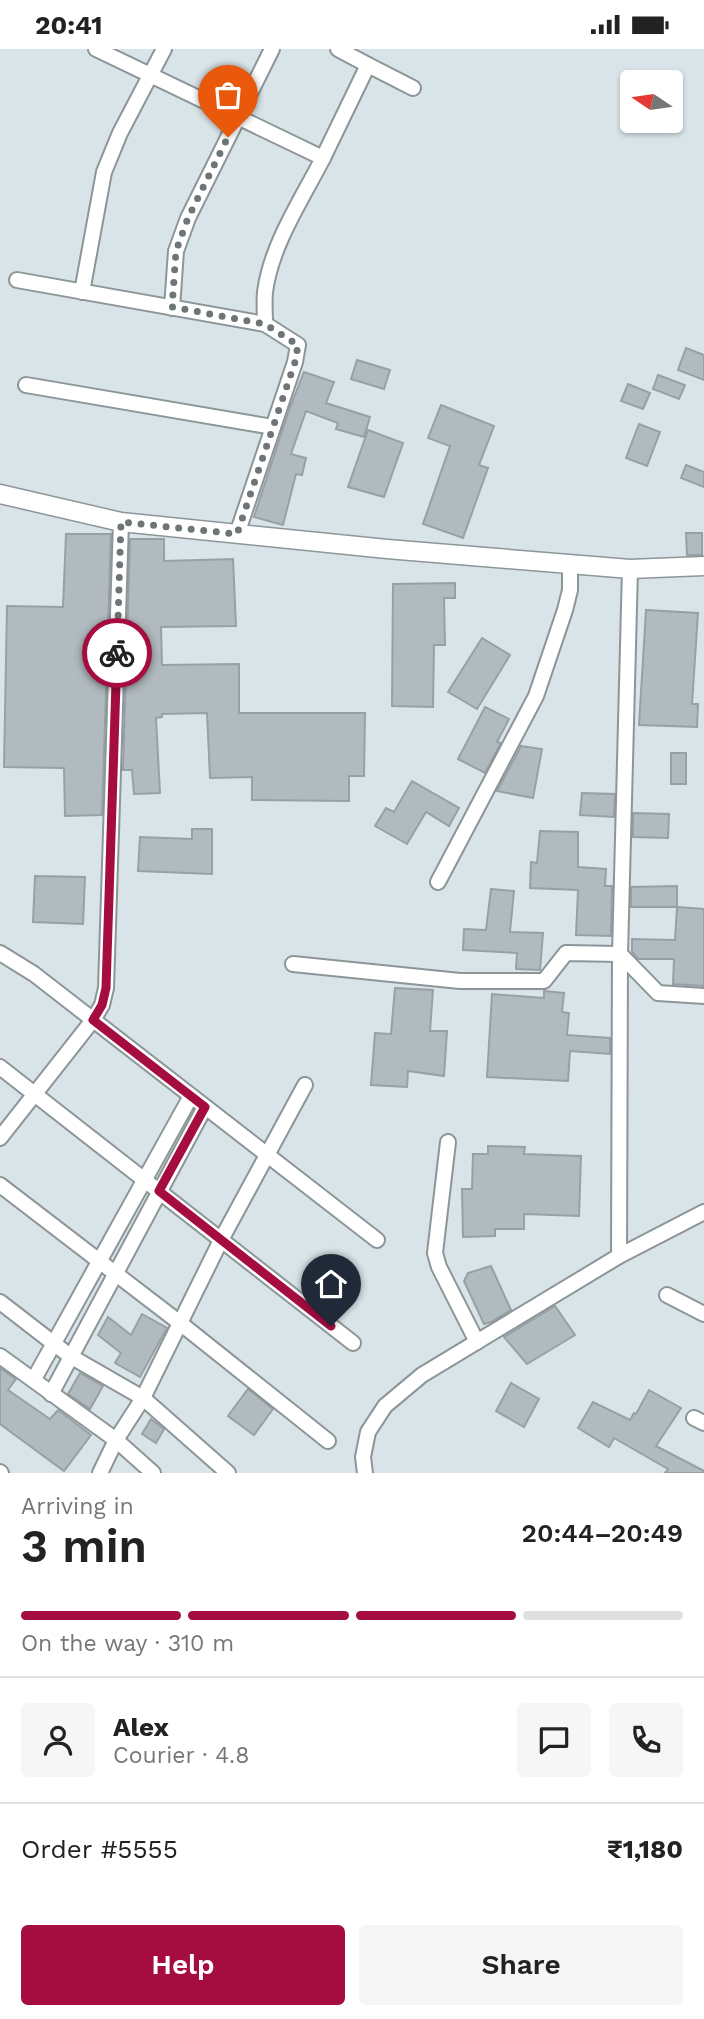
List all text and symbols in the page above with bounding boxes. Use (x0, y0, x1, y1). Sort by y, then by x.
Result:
text: 20:41 (35, 10, 102, 40)
pin (198, 65, 258, 137)
north arrow (620, 70, 682, 133)
map controls (620, 70, 683, 133)
icon: bag (209, 76, 247, 114)
courier (82, 618, 152, 688)
icon: bike (98, 634, 136, 672)
pin (301, 1254, 361, 1326)
icon: home (312, 1265, 350, 1303)
text: Arriving in (21, 1493, 134, 1520)
text: 20:44–20:49 (522, 1518, 683, 1548)
text: 3 min (21, 1519, 147, 1573)
text: On the way · 310 m (21, 1630, 234, 1657)
button: person (21, 1703, 95, 1777)
button: chat (517, 1703, 591, 1777)
button: phone (609, 1703, 683, 1777)
text: Alex (113, 1712, 169, 1742)
text: Courier · 4.8 (113, 1742, 249, 1769)
text: Order #5555 (21, 1834, 178, 1864)
text: ₹1,180 (607, 1834, 683, 1864)
button: Help (21, 1925, 345, 2005)
button: Share (359, 1925, 683, 2005)

